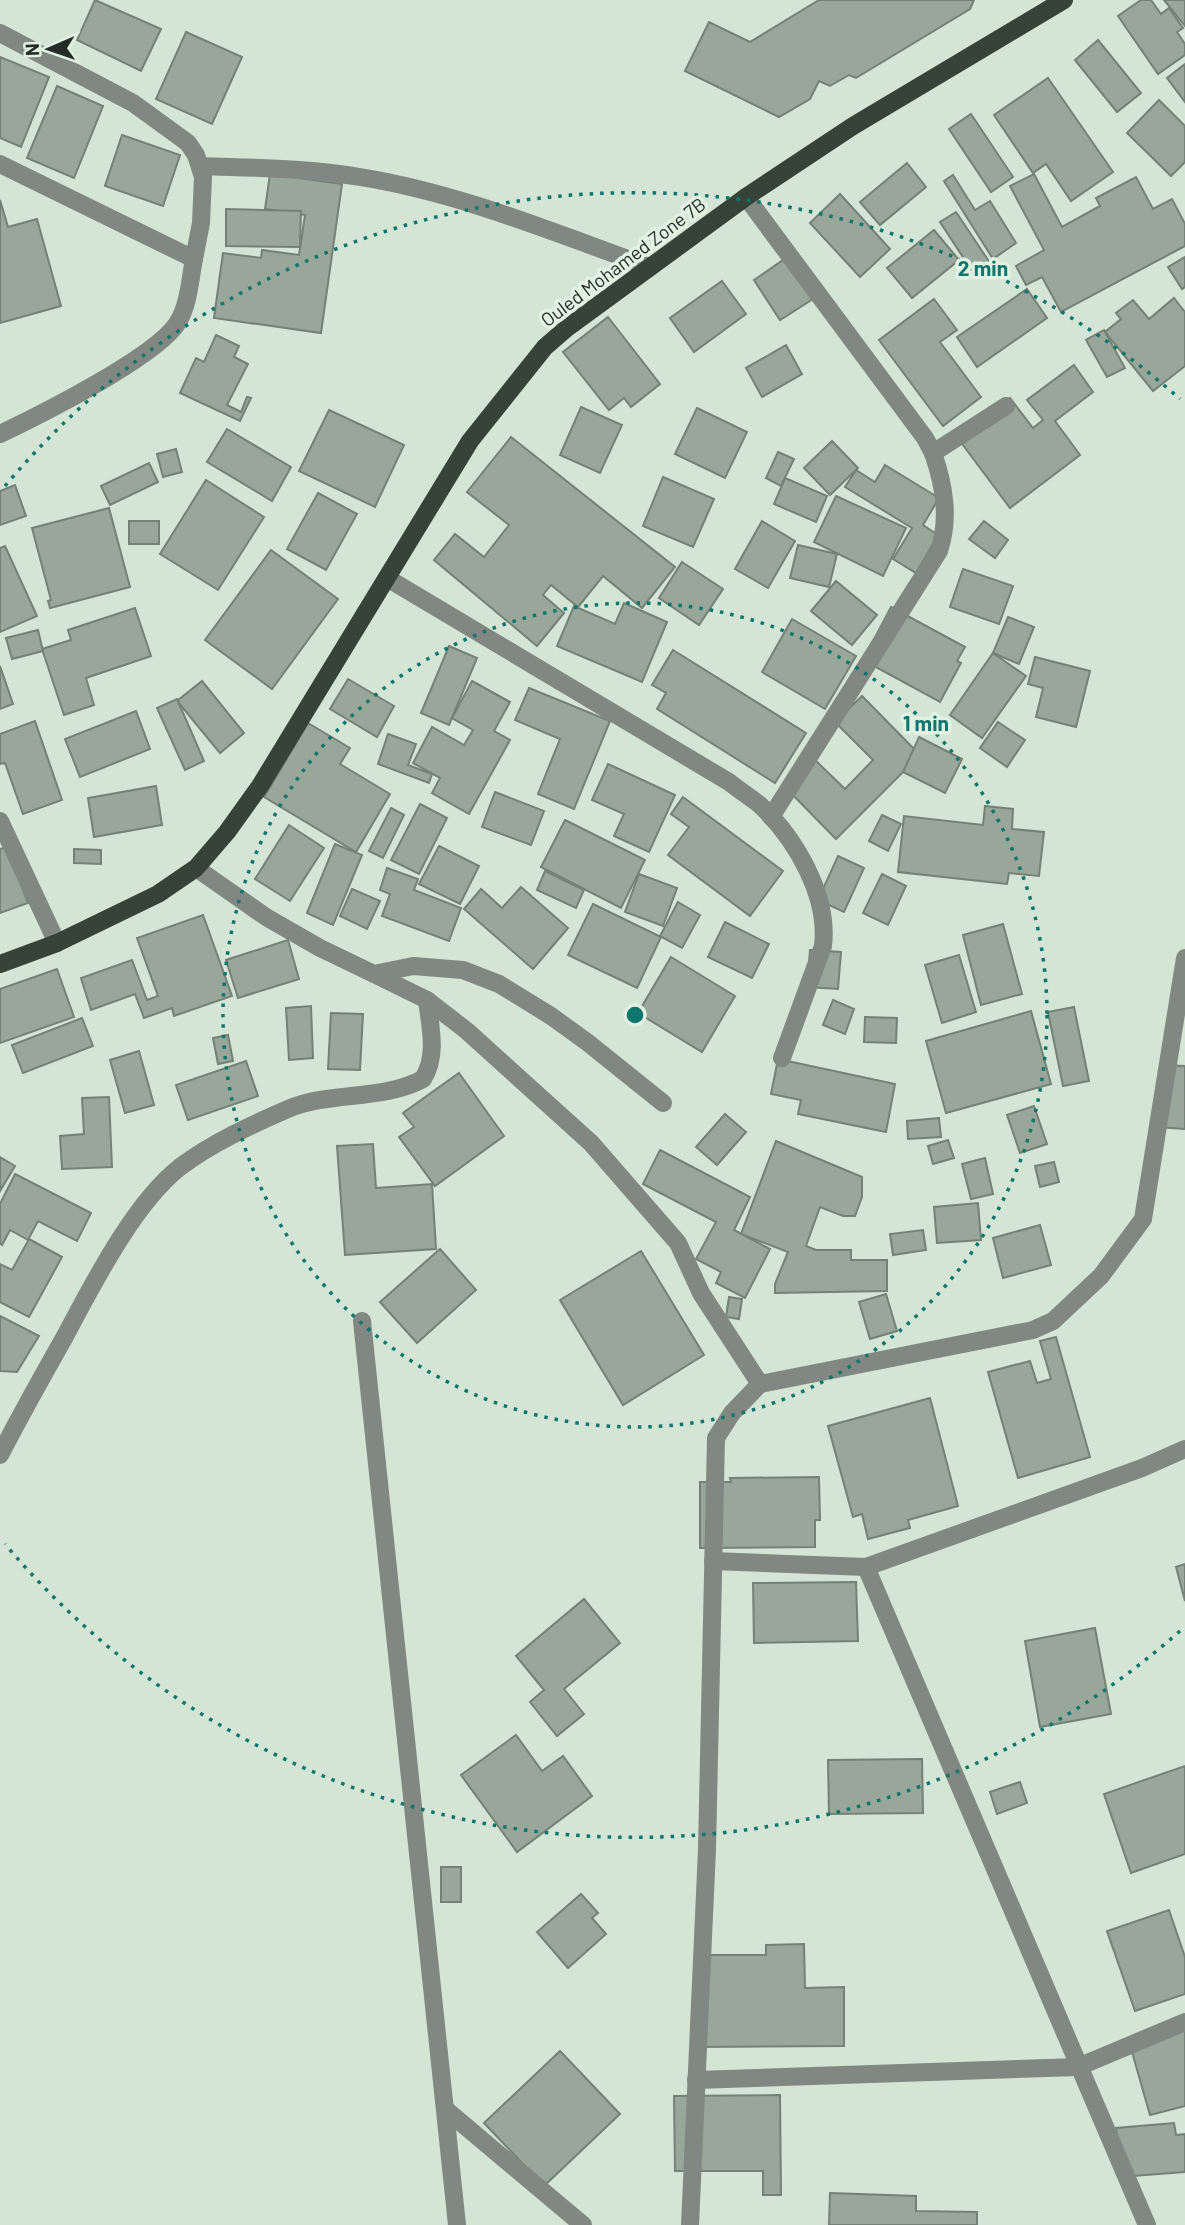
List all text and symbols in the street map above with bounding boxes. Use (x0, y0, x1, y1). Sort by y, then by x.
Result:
north arrow (14, 14, 84, 84)
text: N (20, 43, 43, 56)
street label: Ouled Mohamed Zone 7B (536, 192, 710, 331)
text: 2 min (958, 255, 1008, 280)
text: 1 min (903, 710, 949, 735)
centre of rings (623, 1003, 647, 1027)

